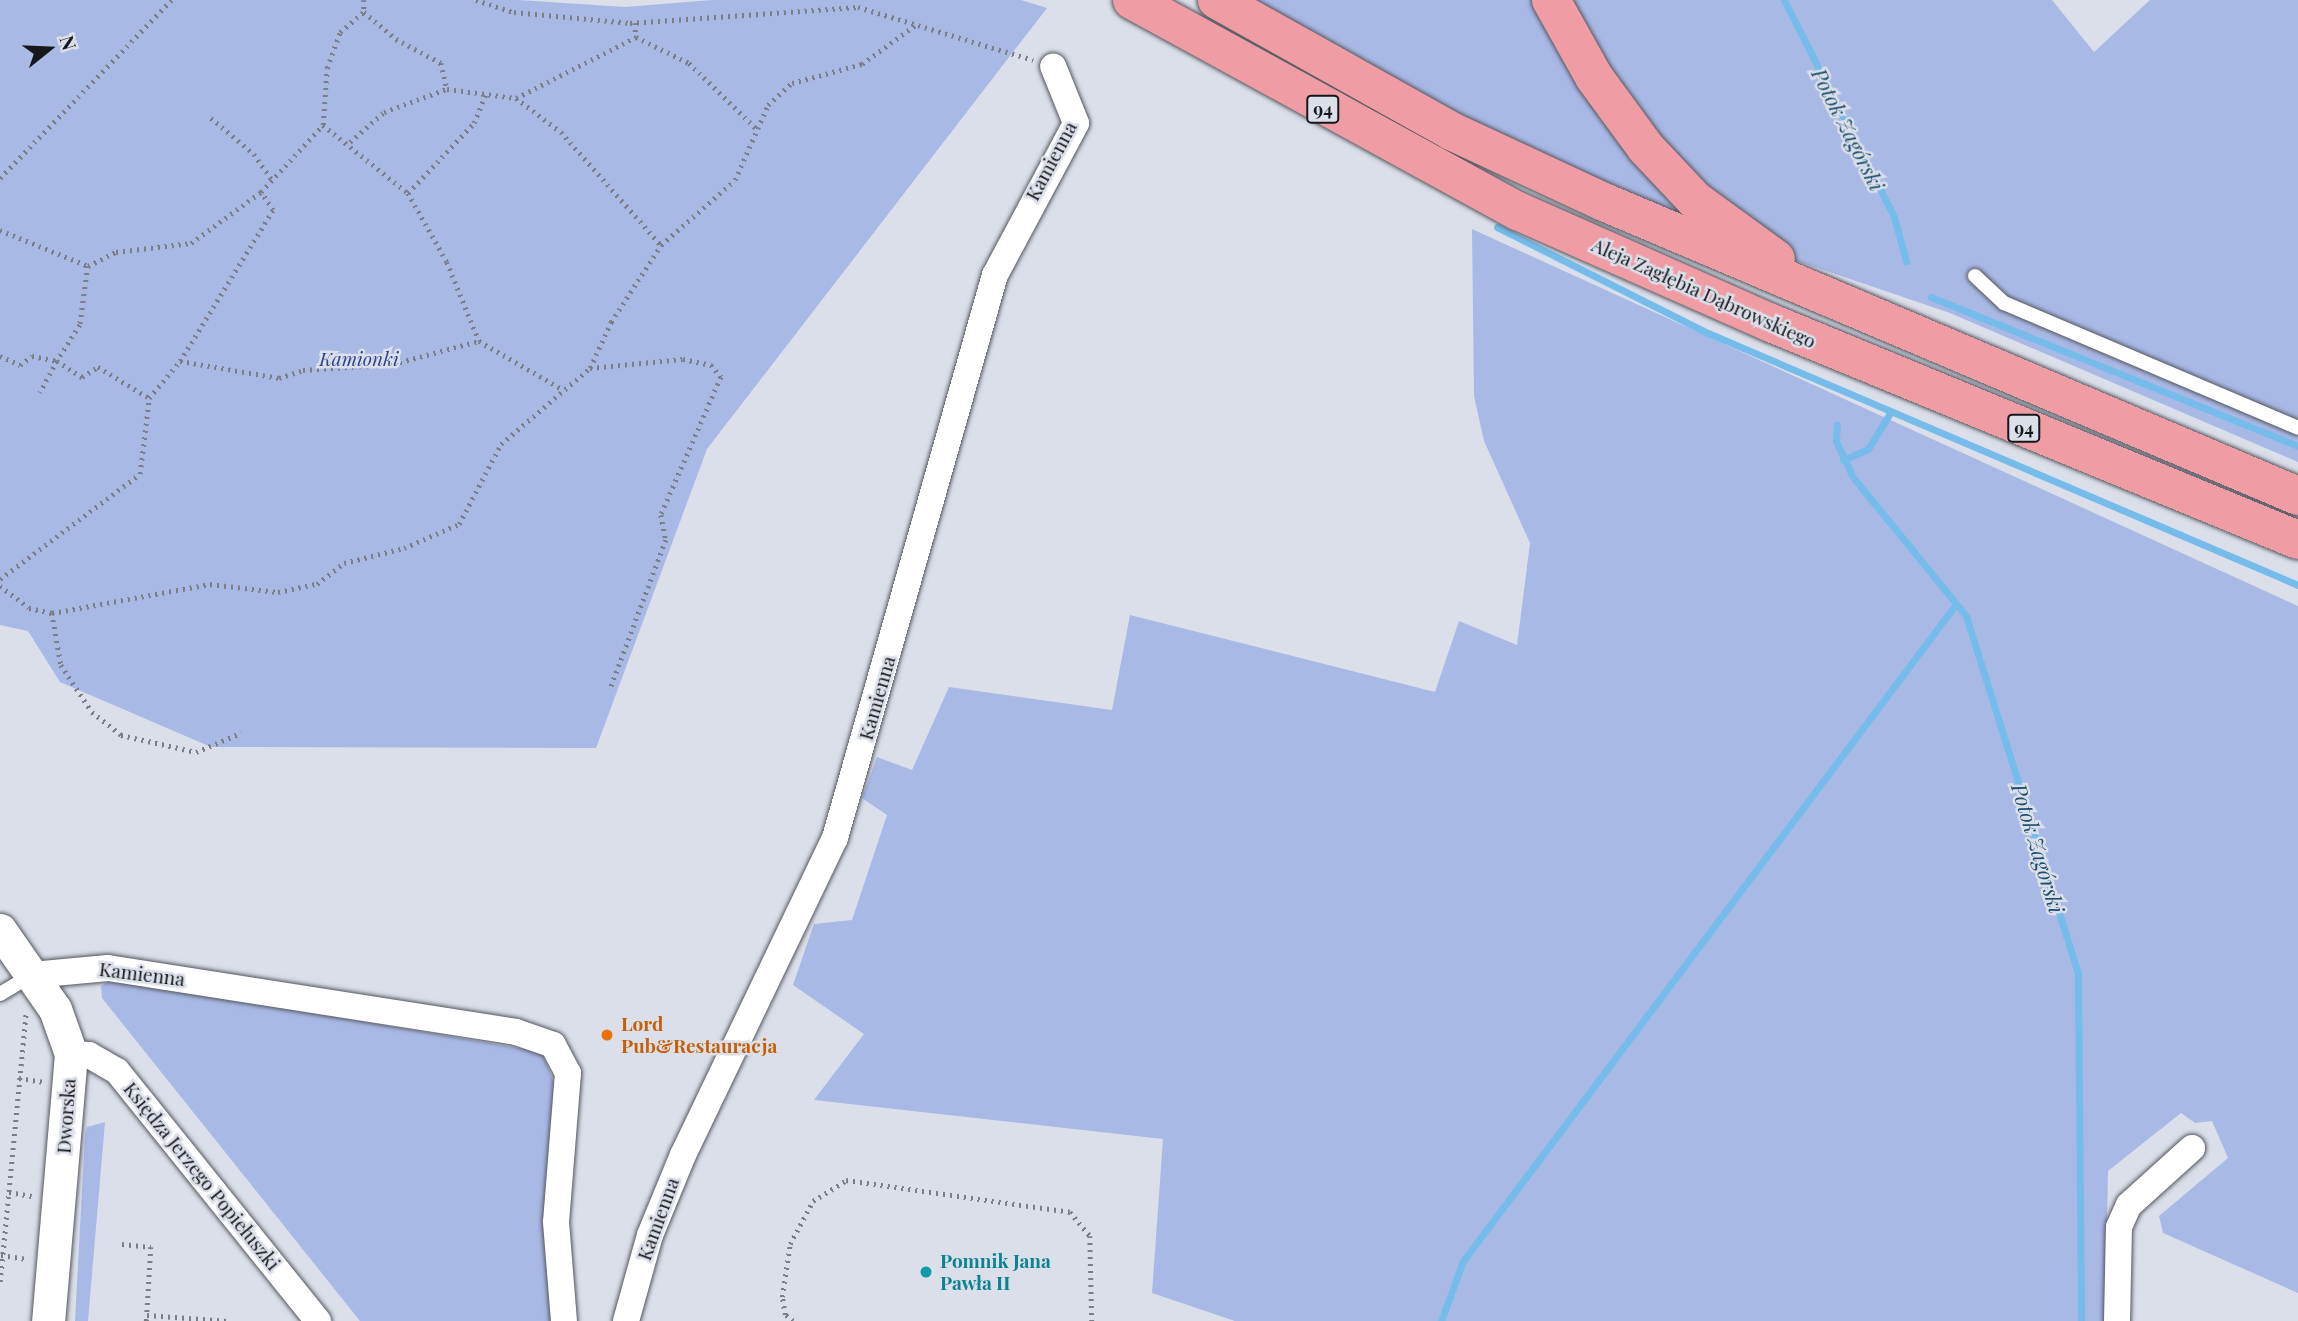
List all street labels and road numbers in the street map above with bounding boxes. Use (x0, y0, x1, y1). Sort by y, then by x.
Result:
road number: 94 (1306, 94, 1340, 124)
street label: Kamienna (1021, 118, 1081, 204)
street label: Aleja Zagłębia Dąbrowskiego (1588, 233, 1820, 353)
road number: 94 (2007, 414, 2042, 442)
street label: Kamienna (854, 653, 900, 743)
street label: Kamienna (98, 957, 186, 991)
street label: Księdza Jerzego Popiełuszki (119, 1077, 285, 1275)
street label: Dworska (52, 1078, 80, 1154)
street label: Kamienna (633, 1175, 683, 1263)

